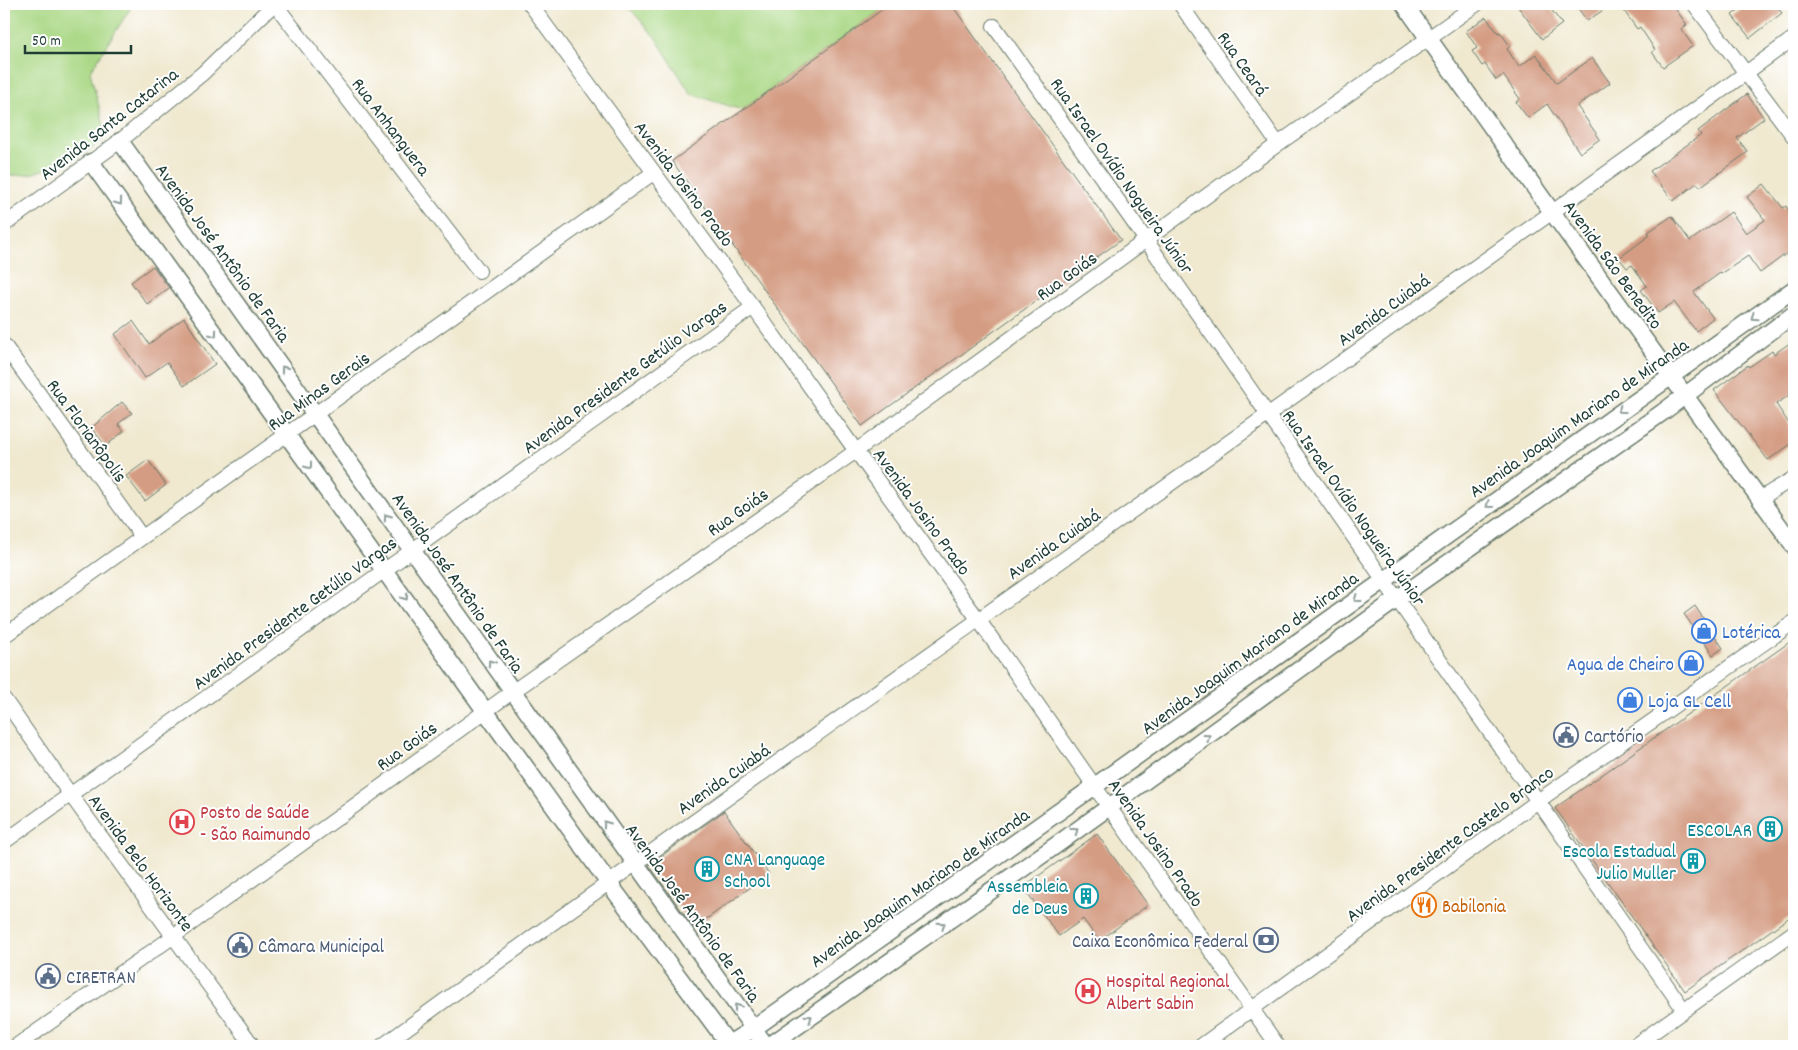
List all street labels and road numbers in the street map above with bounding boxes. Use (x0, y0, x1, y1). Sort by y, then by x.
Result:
street label: Rua Ceará (1209, 27, 1274, 103)
street label: Avenida Santa Catarina (35, 62, 186, 189)
street label: Rua Anhanguera (343, 73, 436, 184)
street label: Rua Israel Ovídio Nogueira Júnior (1042, 73, 1198, 281)
street label: Avenida Josino Prado (626, 116, 739, 254)
street label: Avenida José Antônio de Faria (147, 159, 296, 350)
street label: Avenida São Benedito (1555, 196, 1667, 336)
street label: Rua Goiás (1032, 246, 1104, 309)
street label: Avenida Cuiabá (1333, 269, 1437, 355)
street label: Avenida Presidente Getúlio Vargas (518, 295, 734, 462)
street label: Avenida Joaquim Mariano de Miranda (1465, 333, 1696, 506)
street label: Rua Minas Gerais (263, 346, 377, 439)
street label: Rua Florianôpolis (38, 375, 132, 489)
street label: Rua Israel Ovídio Nogueira Júnior (1274, 405, 1430, 613)
street label: Avenida Josino Prado (865, 444, 976, 582)
street label: Rua Goiás (703, 483, 775, 545)
street label: Avenida José Antônio de Faria (383, 488, 530, 681)
street label: Avenida Cuiabá (1003, 503, 1108, 588)
street label: Avenida Presidente Getúlio Vargas (188, 531, 404, 698)
street label: Avenida Joaquim Mariano de Miranda (1137, 566, 1366, 743)
street label: Rua Goiás (372, 716, 444, 779)
street label: Avenida Cuiabá (673, 738, 778, 823)
street label: Avenida Presidente Castelo Branco (1342, 761, 1561, 931)
street label: Avenida Josino Prado (1100, 774, 1209, 914)
street label: Avenida Belo Horizonte (80, 790, 198, 938)
street label: Avenida Joaquim Mariano de Miranda (806, 803, 1037, 976)
street label: Avenida José Antônio de Faria (617, 819, 766, 1010)

